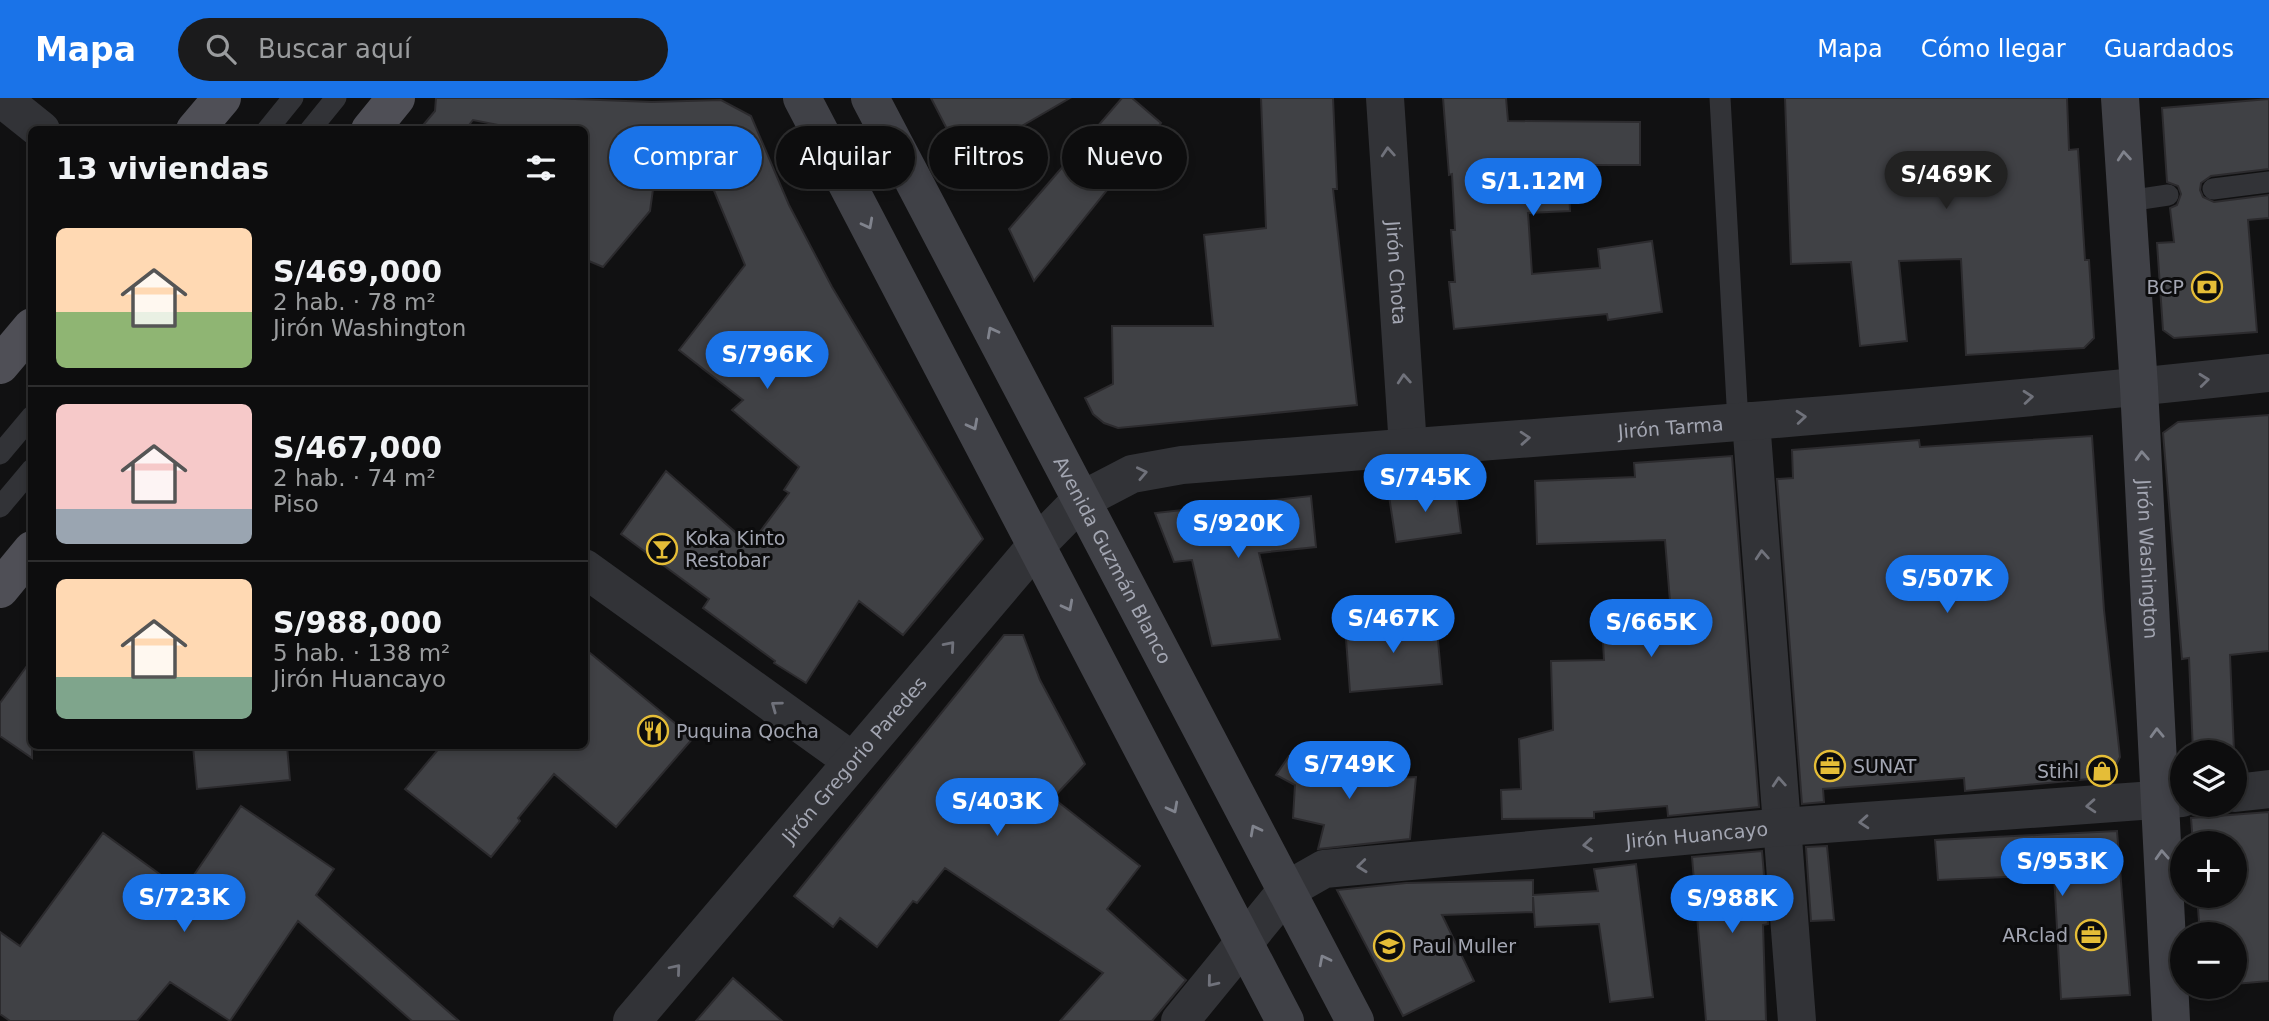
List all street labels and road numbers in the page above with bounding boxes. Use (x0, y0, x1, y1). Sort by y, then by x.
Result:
street label: Jirón Chota (1382, 219, 1411, 325)
street label: Jirón Tarma (1616, 412, 1724, 443)
street label: Avenida Guzmán Blanco (1049, 453, 1176, 667)
street label: Jirón Washington (2133, 478, 2163, 639)
street label: Jirón Gregorio Paredes (777, 672, 931, 848)
street label: Jirón Huancayo (1624, 817, 1769, 852)

